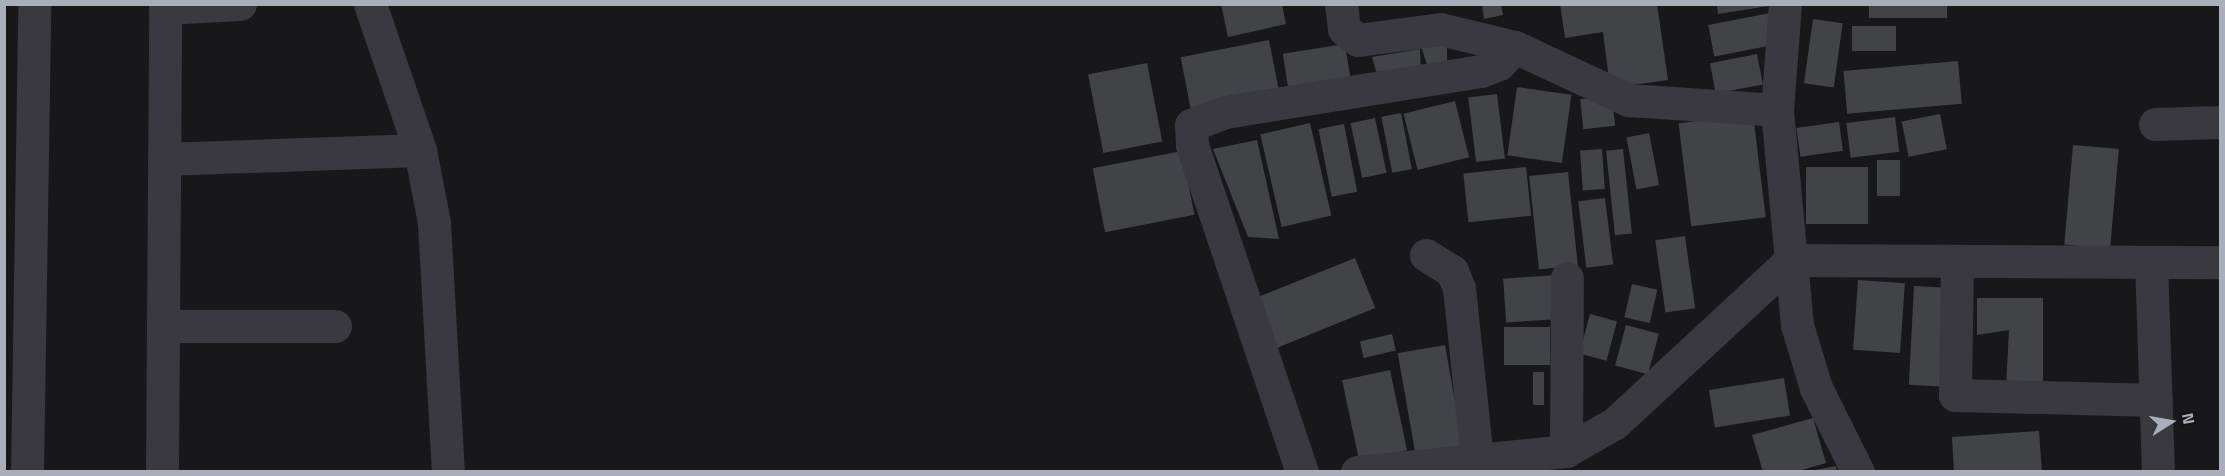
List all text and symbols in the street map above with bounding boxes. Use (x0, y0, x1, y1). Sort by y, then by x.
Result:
north arrow (2141, 392, 2201, 452)
text: N (2176, 411, 2202, 426)

